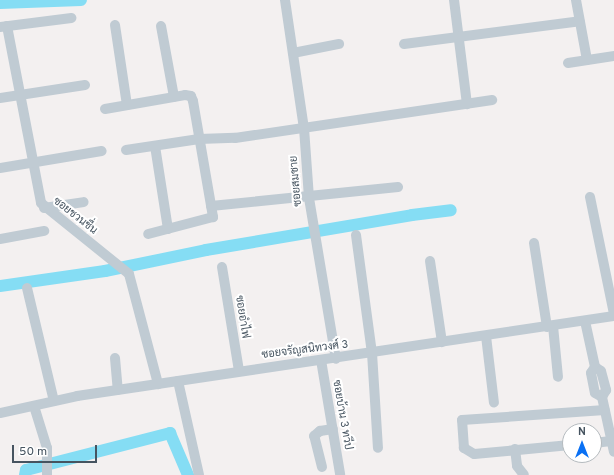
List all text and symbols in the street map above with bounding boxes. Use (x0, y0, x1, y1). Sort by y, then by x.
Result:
street label: ซอยสมชาย (287, 155, 305, 207)
street label: ซอยชวนชื่น (50, 195, 100, 237)
street label: ซอยอำไฟ (232, 294, 252, 340)
street label: ซอยจรัญสนิทวงศ์ 3 (261, 338, 349, 362)
street label: ซอยบ้าน 3 ทวีป (329, 379, 355, 451)
north arrow (562, 423, 602, 463)
text: N (578, 425, 586, 439)
scale bar (14, 437, 99, 463)
text: 50 m (19, 444, 47, 460)

